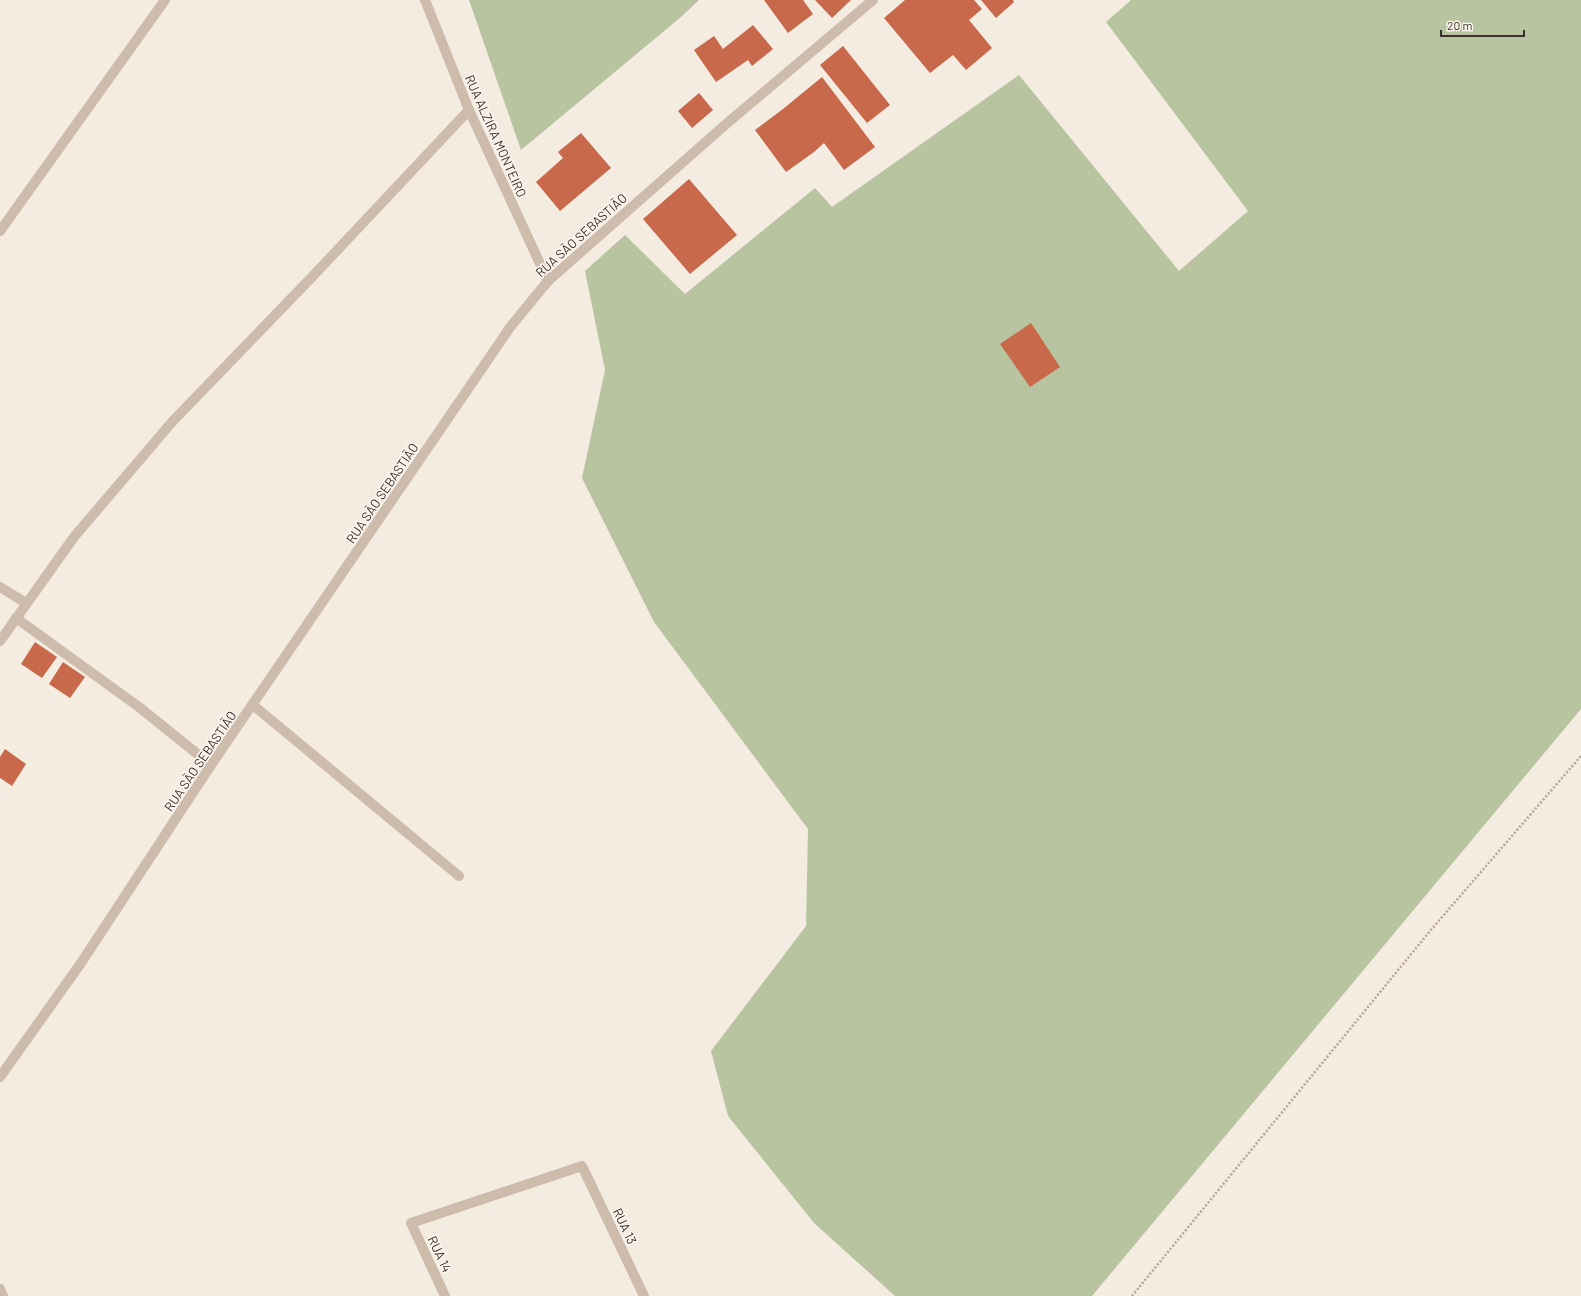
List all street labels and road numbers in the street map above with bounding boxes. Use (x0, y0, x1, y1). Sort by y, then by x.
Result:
street label: RUA ALZIRA MONTEIRO (462, 72, 530, 200)
street label: RUA SÃO SEBASTIÃO (532, 190, 630, 280)
street label: RUA SÃO SEBASTIÃO (343, 440, 421, 546)
street label: RUA SÃO SEBASTIÃO (161, 708, 239, 814)
street label: RUA 13 (610, 1205, 640, 1247)
street label: RUA 14 (425, 1233, 455, 1275)

